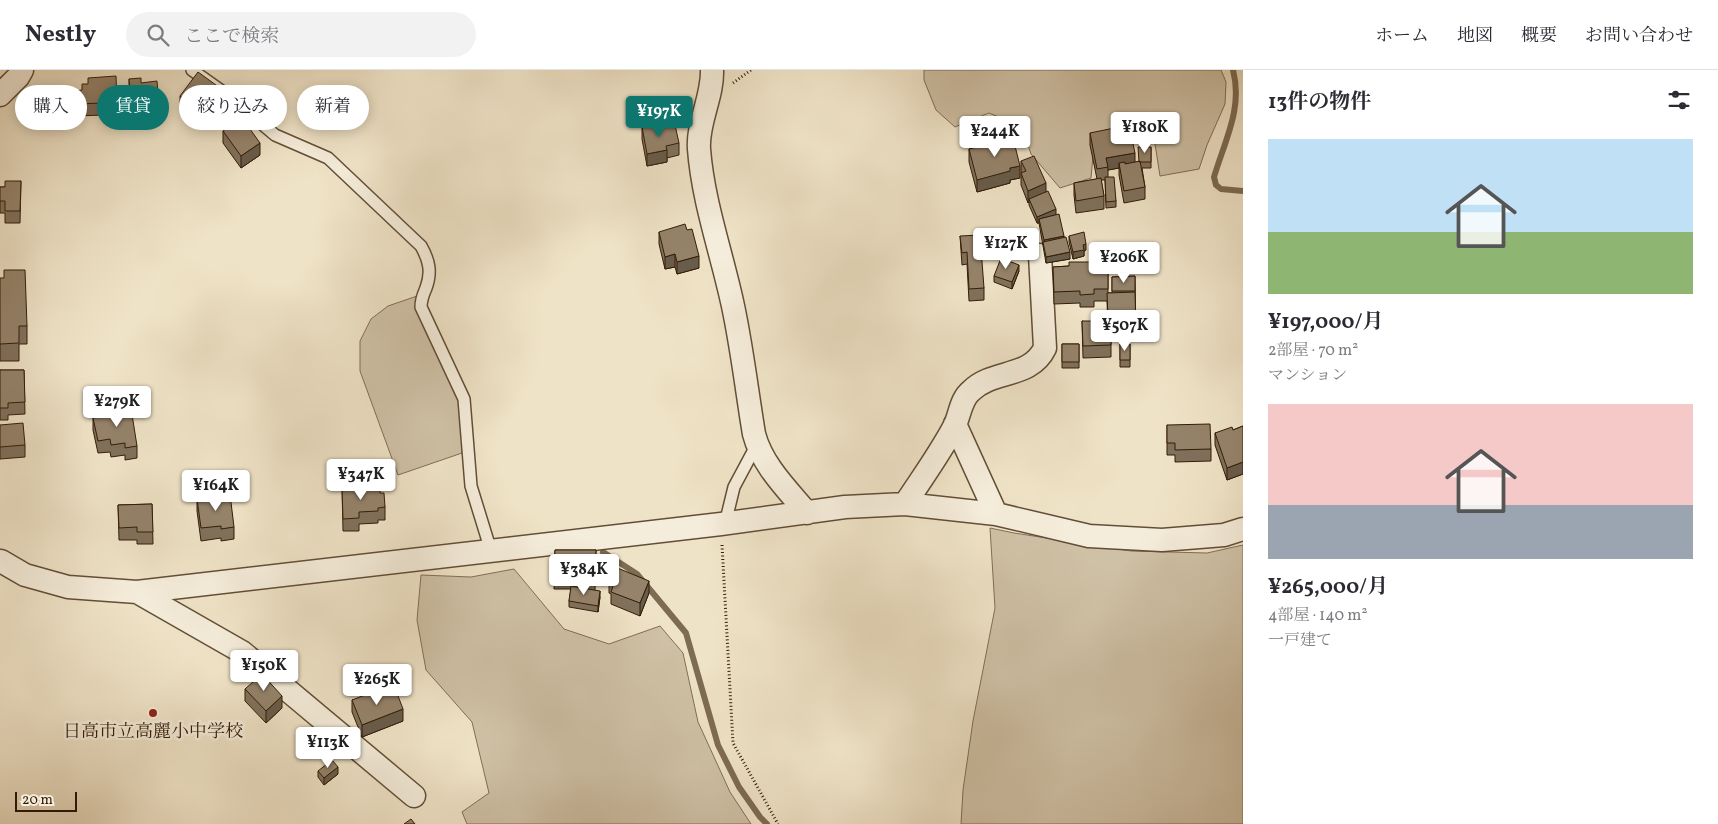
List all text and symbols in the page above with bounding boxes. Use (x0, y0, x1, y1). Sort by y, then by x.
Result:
search box (126, 12, 476, 57)
text: Nestly (25, 18, 96, 52)
icon: search (144, 21, 172, 49)
text: ここで検索 (184, 24, 279, 50)
text: ホーム (1375, 24, 1429, 49)
text: 地図 (1457, 24, 1493, 49)
text: 概要 (1521, 24, 1557, 49)
text: お問い合わせ (1585, 24, 1693, 49)
chip: 購入 (15, 85, 87, 130)
chip: 賃貸 (97, 85, 169, 130)
chip: 絞り込み (179, 85, 287, 130)
chip: 新着 (297, 85, 369, 130)
icon: filters (1665, 86, 1693, 114)
text: 13件の物件 (1268, 88, 1371, 117)
pin: ¥197K (624, 96, 694, 138)
text: ¥197K (637, 101, 681, 123)
pin: ¥180K (1110, 112, 1180, 154)
pin: ¥244K (960, 116, 1030, 158)
text: ¥180K (1122, 117, 1168, 139)
text: ¥244K (970, 121, 1020, 143)
icon: home (1436, 171, 1526, 261)
pin: ¥127K (971, 228, 1041, 270)
text: ¥127K (984, 233, 1028, 255)
pin: ¥206K (1089, 242, 1159, 284)
text: ¥206K (1100, 247, 1148, 269)
text: ¥197,000/月 (1268, 308, 1384, 337)
pin: ¥507K (1090, 310, 1160, 352)
text: ¥507K (1102, 315, 1148, 337)
text: 2部屋 · 70 m² (1268, 340, 1358, 362)
text: マンション (1268, 365, 1347, 387)
pin: ¥279K (82, 386, 152, 428)
text: ¥279K (94, 391, 140, 413)
icon: home (1436, 436, 1526, 526)
pin: ¥347K (326, 458, 396, 501)
text: ¥347K (337, 464, 385, 486)
pin: ¥164K (181, 470, 251, 512)
text: ¥164K (193, 475, 239, 497)
pin: ¥384K (549, 554, 619, 596)
text: ¥384K (560, 559, 608, 581)
text: ¥265,000/月 (1268, 573, 1388, 602)
text: 4部屋 · 140 m² (1268, 605, 1367, 627)
text: 一戸建て (1268, 630, 1332, 652)
pin: ¥150K (229, 650, 299, 692)
text: ¥150K (241, 655, 287, 677)
pin: ¥265K (342, 664, 412, 706)
text: ¥265K (354, 669, 400, 691)
marker: 日高市立高麗小中学校 (147, 707, 159, 719)
place label: 日高市立高麗小中学校 (63, 720, 243, 745)
pin: ¥113K (293, 726, 363, 769)
text: ¥113K (307, 732, 349, 754)
scale bar (15, 789, 78, 812)
text: 20 m (22, 791, 53, 810)

